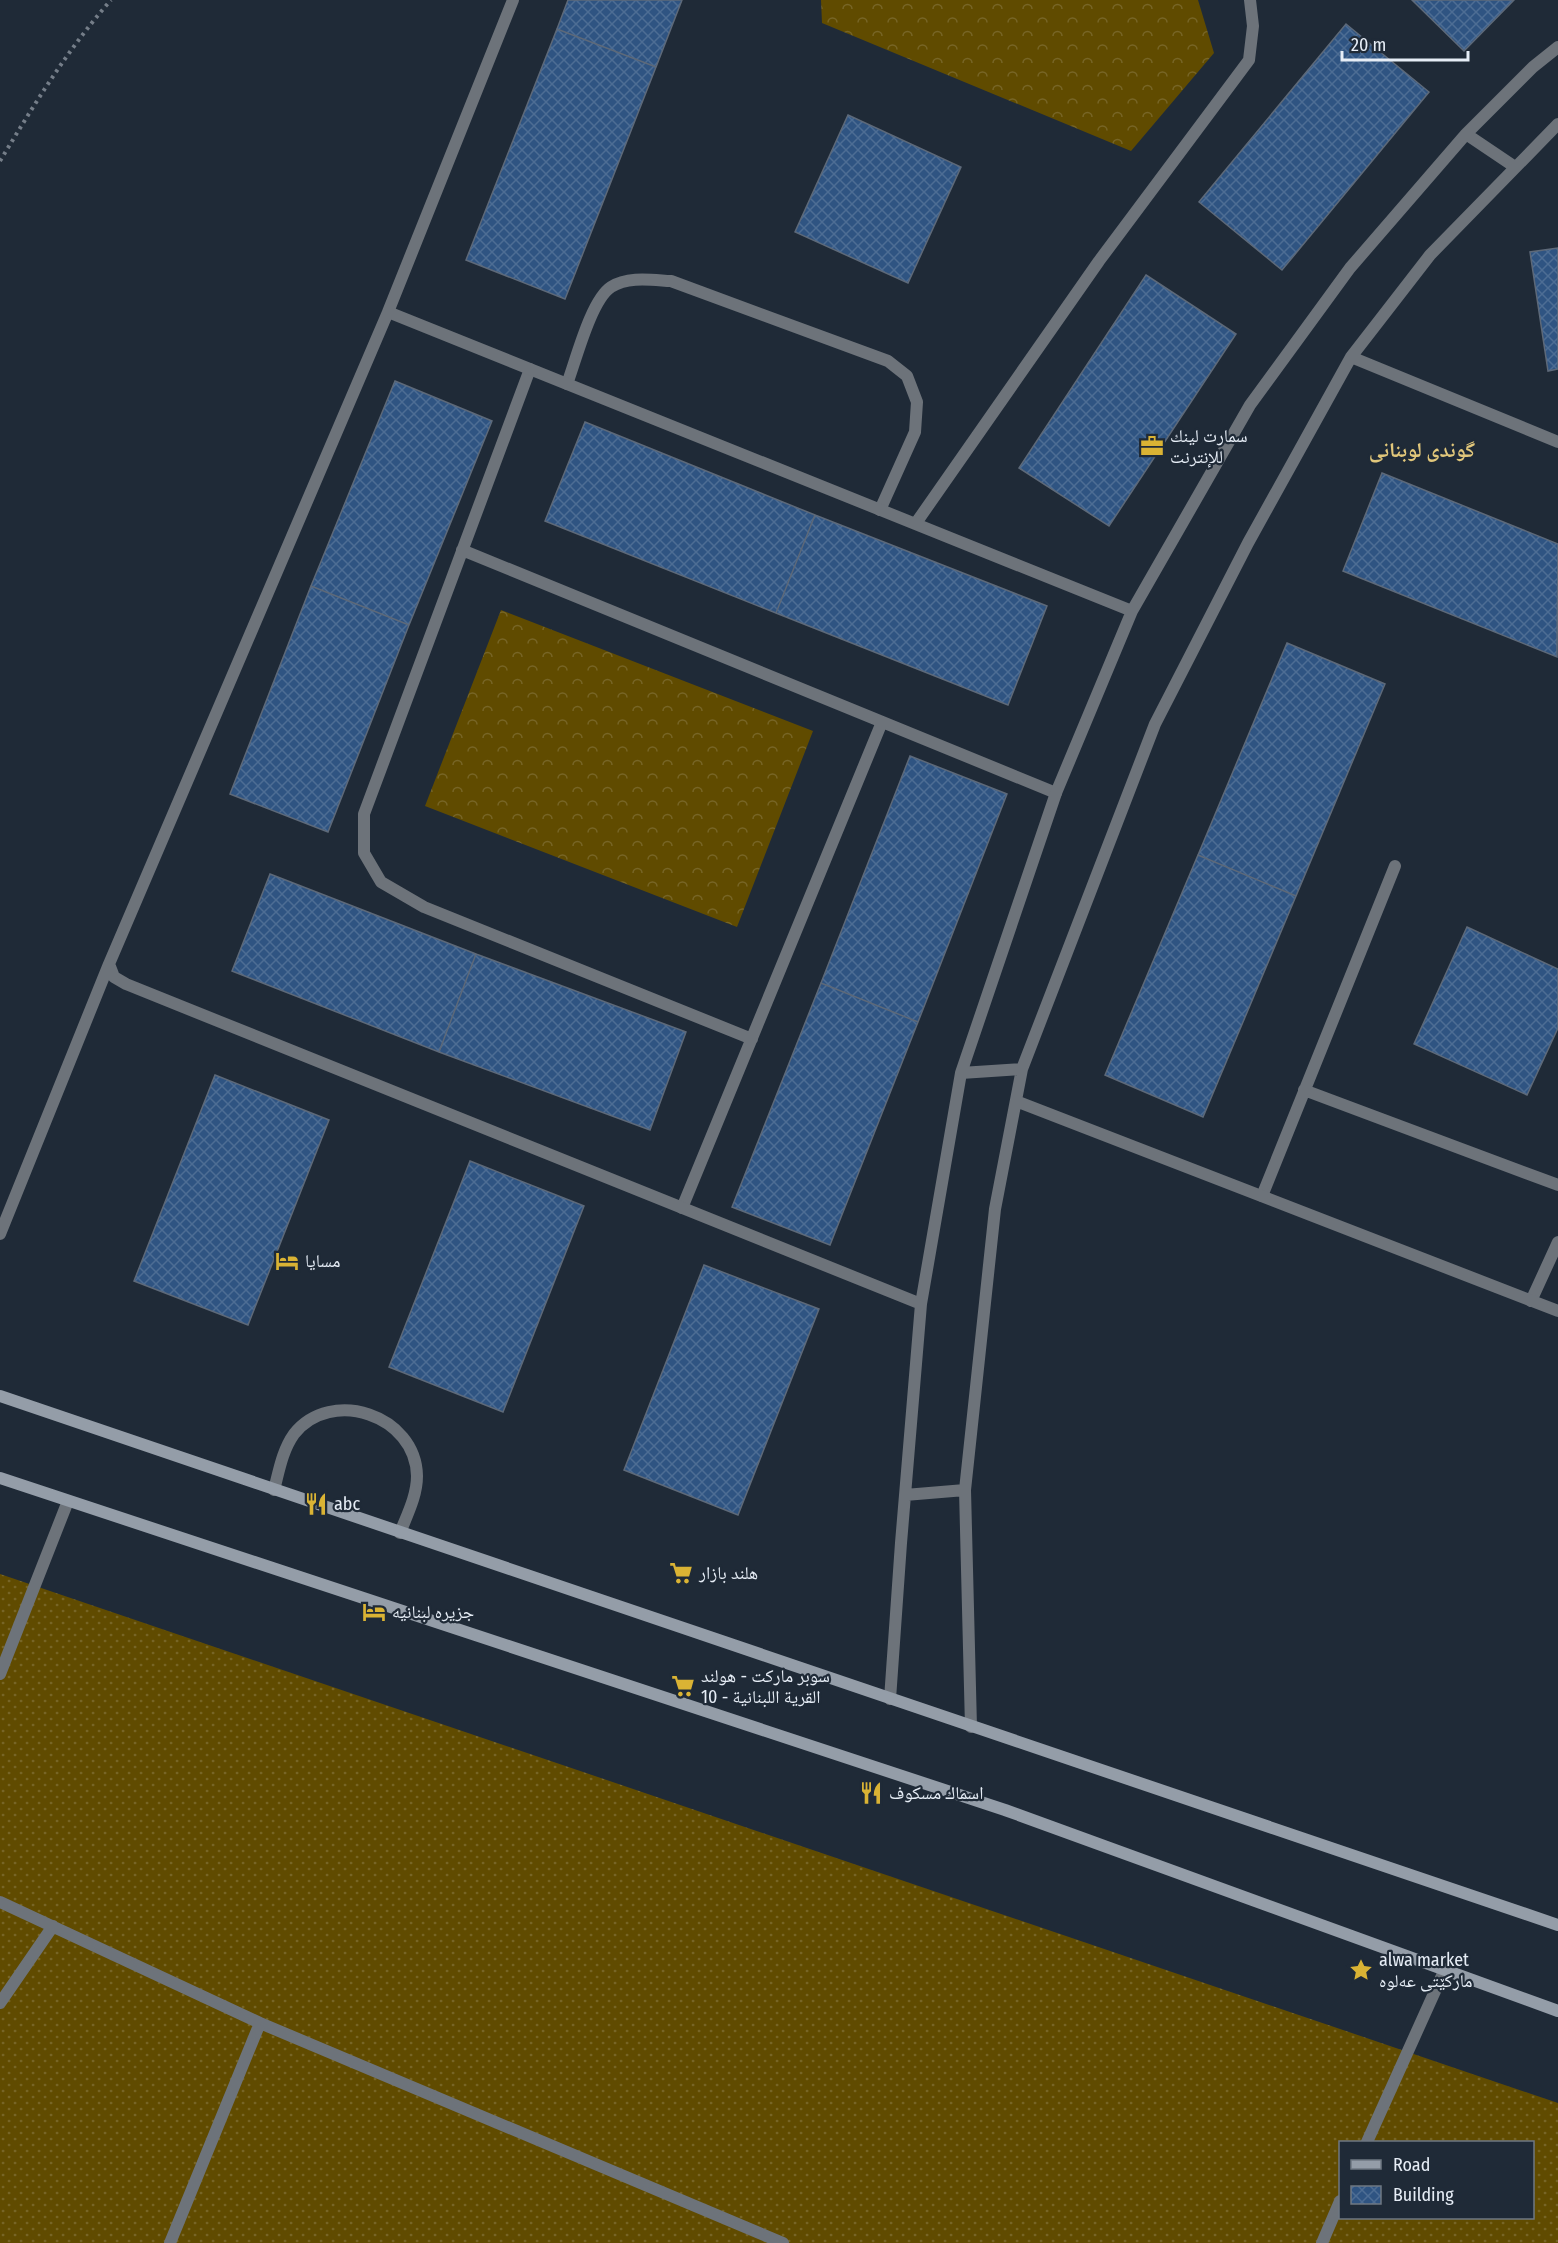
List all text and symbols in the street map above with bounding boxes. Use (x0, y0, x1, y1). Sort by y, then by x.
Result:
scale bar (1342, 24, 1468, 62)
text: 20 m (1351, 34, 1386, 56)
place label: سمارت لينك للإنترنت (1170, 425, 1248, 468)
office icon: سمارت لينك للإنترنت (1139, 433, 1165, 459)
district label: گوندی لوبنانی (1369, 437, 1475, 463)
hotel icon: مسايا (274, 1248, 300, 1274)
place label: مسايا (305, 1250, 340, 1272)
restaurant icon: abc (303, 1491, 329, 1517)
place label: abc (334, 1493, 360, 1515)
supermarket icon: هلند بازار (668, 1560, 694, 1586)
place label: هلند بازار (698, 1562, 758, 1584)
hotel icon: جزيره لبنانيه (361, 1599, 387, 1625)
place label: جزيره لبنانيه (392, 1601, 474, 1623)
place label: سوبر ماركت - هولند 10 - القرية اللبنانية (701, 1665, 830, 1708)
supermarket icon: سوبر ماركت - هولند 10 - القرية اللبنانية (670, 1673, 696, 1699)
restaurant icon: اسماك مسكوف (858, 1780, 884, 1806)
place label: اسماك مسكوف (889, 1782, 983, 1804)
place label: alwa market مارکێتی عەلوە (1379, 1949, 1473, 1992)
place icon: alwa market مارکێتی عەلوە (1348, 1957, 1374, 1983)
legend (1339, 2141, 1534, 2219)
text: Road (1393, 2154, 1430, 2176)
text: Building (1393, 2184, 1454, 2206)

